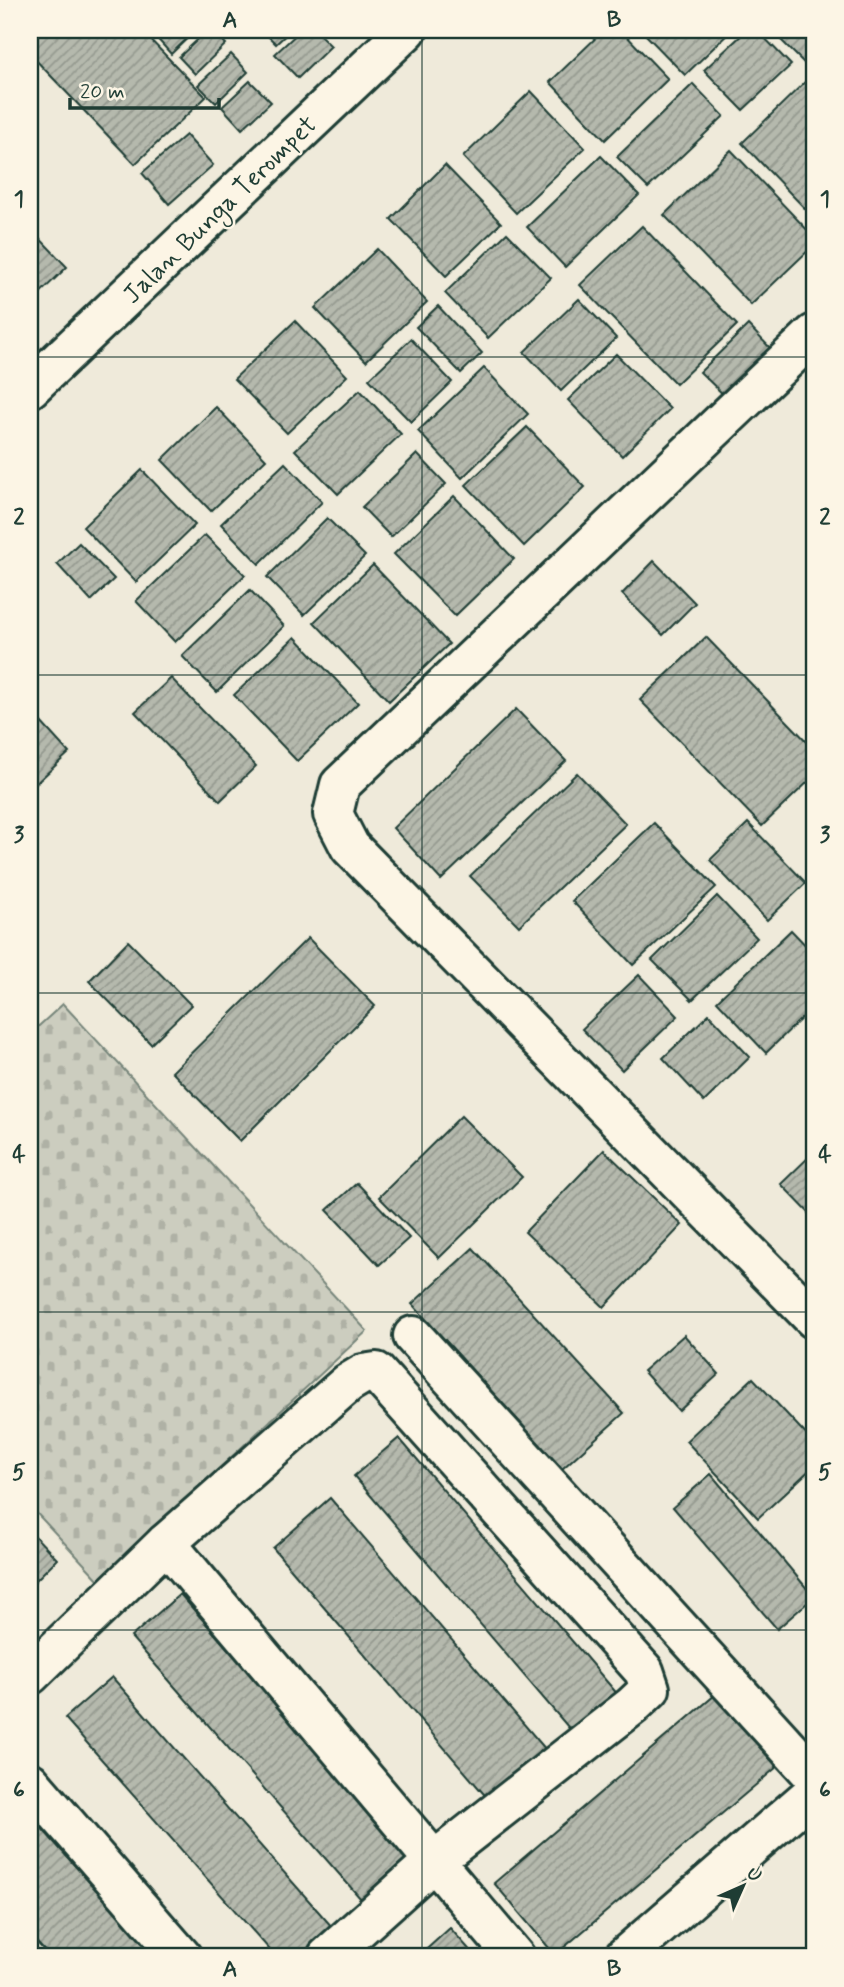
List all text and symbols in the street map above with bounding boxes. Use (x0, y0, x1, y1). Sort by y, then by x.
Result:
text: A (222, 6, 238, 36)
text: B (607, 6, 622, 36)
scale bar (70, 66, 219, 110)
text: 20 m (80, 78, 125, 106)
street label: Jalan Bunga Terompet (116, 109, 326, 313)
text: 1 (14, 185, 24, 215)
text: 1 (820, 185, 830, 215)
text: 2 (13, 503, 25, 533)
text: 2 (819, 503, 831, 533)
text: 3 (14, 821, 25, 851)
text: 3 (820, 821, 831, 851)
text: 4 (12, 1140, 26, 1170)
text: 4 (818, 1140, 832, 1170)
text: 5 (12, 1458, 26, 1488)
text: 5 (818, 1458, 832, 1488)
text: 6 (13, 1776, 25, 1806)
text: 6 (819, 1776, 831, 1806)
north arrow (708, 1850, 778, 1920)
text: U (741, 1862, 767, 1888)
text: A (222, 1955, 238, 1985)
text: B (607, 1955, 622, 1985)

